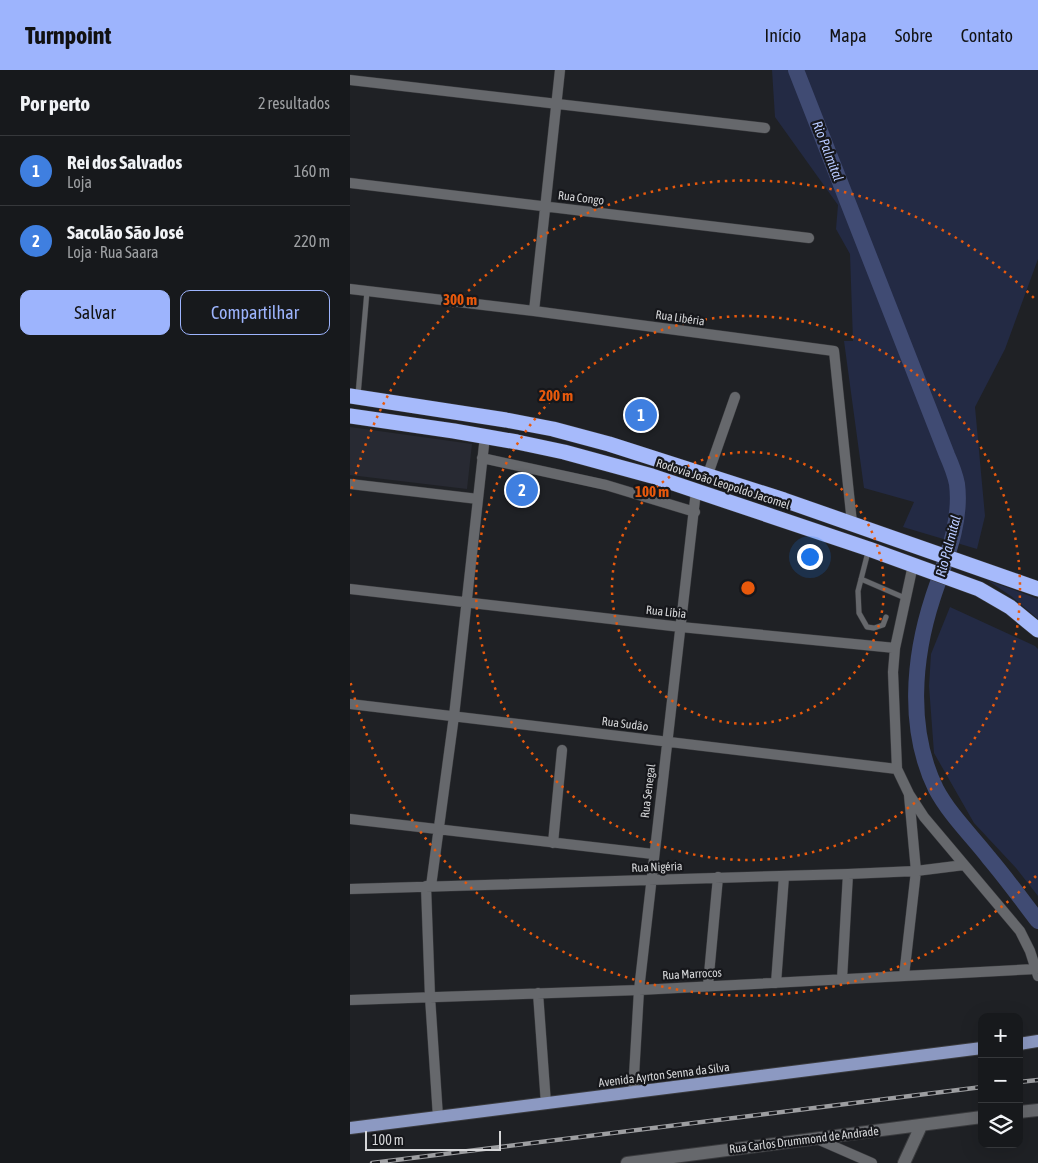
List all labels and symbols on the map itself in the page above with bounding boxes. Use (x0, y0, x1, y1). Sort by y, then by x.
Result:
water label: Rio Palmital (809, 119, 847, 184)
street label: Rua Congo (557, 188, 605, 208)
text: 300 m (443, 291, 477, 308)
street label: Rua Libéria (655, 308, 705, 328)
text: 200 m (539, 387, 573, 404)
pin: 1 (625, 396, 657, 434)
street label: Rodovia João Leopoldo Jacomel (654, 456, 792, 513)
pin: 2 (506, 471, 538, 509)
text: 100 m (635, 483, 669, 500)
water label: Rio Palmital (932, 513, 964, 579)
your location (797, 544, 823, 570)
centre of rings (739, 579, 757, 597)
street label: Rua Líbia (645, 603, 687, 621)
street label: Rua Sudão (601, 714, 649, 734)
street label: Rua Senegal (638, 762, 658, 819)
street label: Rua Nigéria (631, 859, 683, 875)
street label: Rua Marrocos (662, 965, 722, 983)
street label: Avenida Ayrton Senna da Silva (598, 1060, 730, 1090)
street label: Rua Carlos Drummond de Andrade (728, 1124, 880, 1156)
scale bar (365, 1128, 501, 1151)

